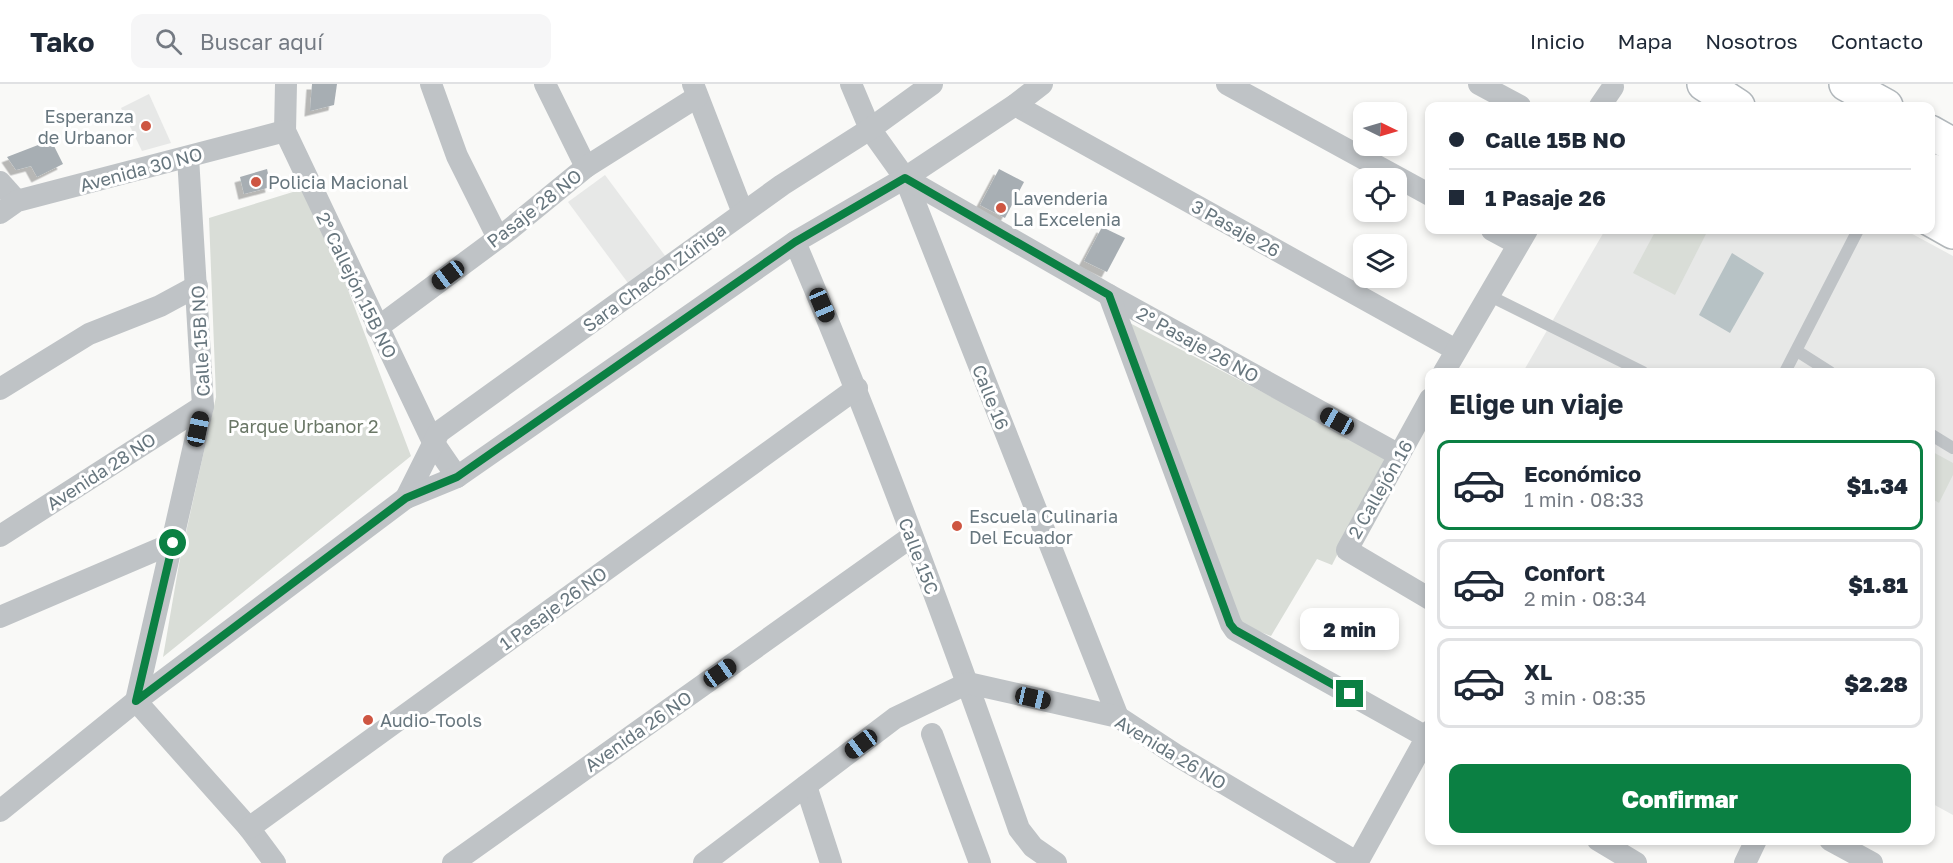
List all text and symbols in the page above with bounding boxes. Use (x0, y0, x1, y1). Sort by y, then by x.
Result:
search box (131, 14, 551, 68)
text: Tako (30, 25, 95, 58)
icon: search (152, 25, 185, 58)
text: Buscar aquí (200, 28, 323, 55)
text: Inicio (1530, 28, 1585, 54)
text: Mapa (1618, 28, 1672, 54)
text: Nosotros (1705, 28, 1798, 54)
text: Contacto (1831, 28, 1923, 54)
north arrow (1353, 102, 1407, 156)
map controls (1353, 102, 1407, 288)
place label: Esperanza de Urbanor (38, 105, 134, 148)
marker: Esperanza de Urbanor (139, 119, 153, 133)
text: Calle 15B NO (1485, 126, 1626, 153)
street label: Avenida 30 NO (77, 142, 205, 196)
street label: Pasaje 28 NO (482, 164, 586, 252)
button: locate (1353, 168, 1407, 222)
place label: Policia Macional (268, 171, 409, 193)
marker: Policia Macional (249, 175, 263, 189)
text: 1 Pasaje 26 (1485, 184, 1606, 211)
place label: Lavenderia La Excelenia (1013, 187, 1121, 230)
street label: 3 Pasaje 26 (1188, 195, 1284, 261)
marker: Lavenderia La Excelenia (994, 201, 1008, 215)
street label: 2° Callejón 15B NO (312, 208, 402, 362)
street label: Sara Chacón Zúñiga (578, 218, 730, 336)
button: layers (1353, 234, 1407, 288)
car (428, 257, 468, 293)
street label: Calle 15B NO (186, 285, 214, 397)
car (807, 285, 837, 325)
street label: 2° Pasaje 26 NO (1133, 301, 1263, 387)
street label: Calle 16 (968, 361, 1014, 433)
text: Elige un viaje (1449, 388, 1623, 420)
car (1317, 404, 1357, 438)
car (185, 410, 211, 448)
park label: Parque Urbanor 2 (228, 415, 378, 437)
street label: Avenida 28 NO (42, 428, 160, 514)
street label: 2 Callejón 16 (1343, 436, 1417, 542)
icon: car (1452, 458, 1506, 512)
text: Económico (1524, 460, 1641, 487)
text: $1.34 (1847, 472, 1908, 499)
text: 1 min · 08:33 (1524, 487, 1644, 511)
place label: Escuela Culinaria Del Ecuador (969, 505, 1118, 548)
street label: Calle 15C (894, 515, 944, 597)
marker: Escuela Culinaria Del Ecuador (950, 519, 964, 533)
route start (159, 529, 186, 556)
icon: car (1452, 557, 1506, 611)
text: Confort (1524, 559, 1605, 586)
street label: 1 Pasaje 26 NO (495, 562, 611, 654)
text: $1.81 (1848, 571, 1908, 598)
text: 2 min · 08:34 (1524, 586, 1646, 610)
callout: 2 min (1300, 607, 1400, 649)
text: 2 min (1323, 617, 1376, 641)
car (700, 655, 740, 691)
icon: car (1452, 656, 1506, 710)
text: XL (1524, 658, 1552, 685)
text: $2.28 (1844, 670, 1908, 697)
route end (1336, 680, 1363, 707)
car (1013, 685, 1053, 711)
text: 3 min · 08:35 (1524, 685, 1646, 709)
street label: Avenida 26 NO (580, 686, 696, 776)
place label: Audio-Tools (380, 709, 482, 731)
street label: Avenida 26 NO (1112, 710, 1230, 794)
marker: Audio-Tools (361, 713, 375, 727)
car (841, 726, 881, 762)
button: Confirmar (1449, 764, 1911, 833)

